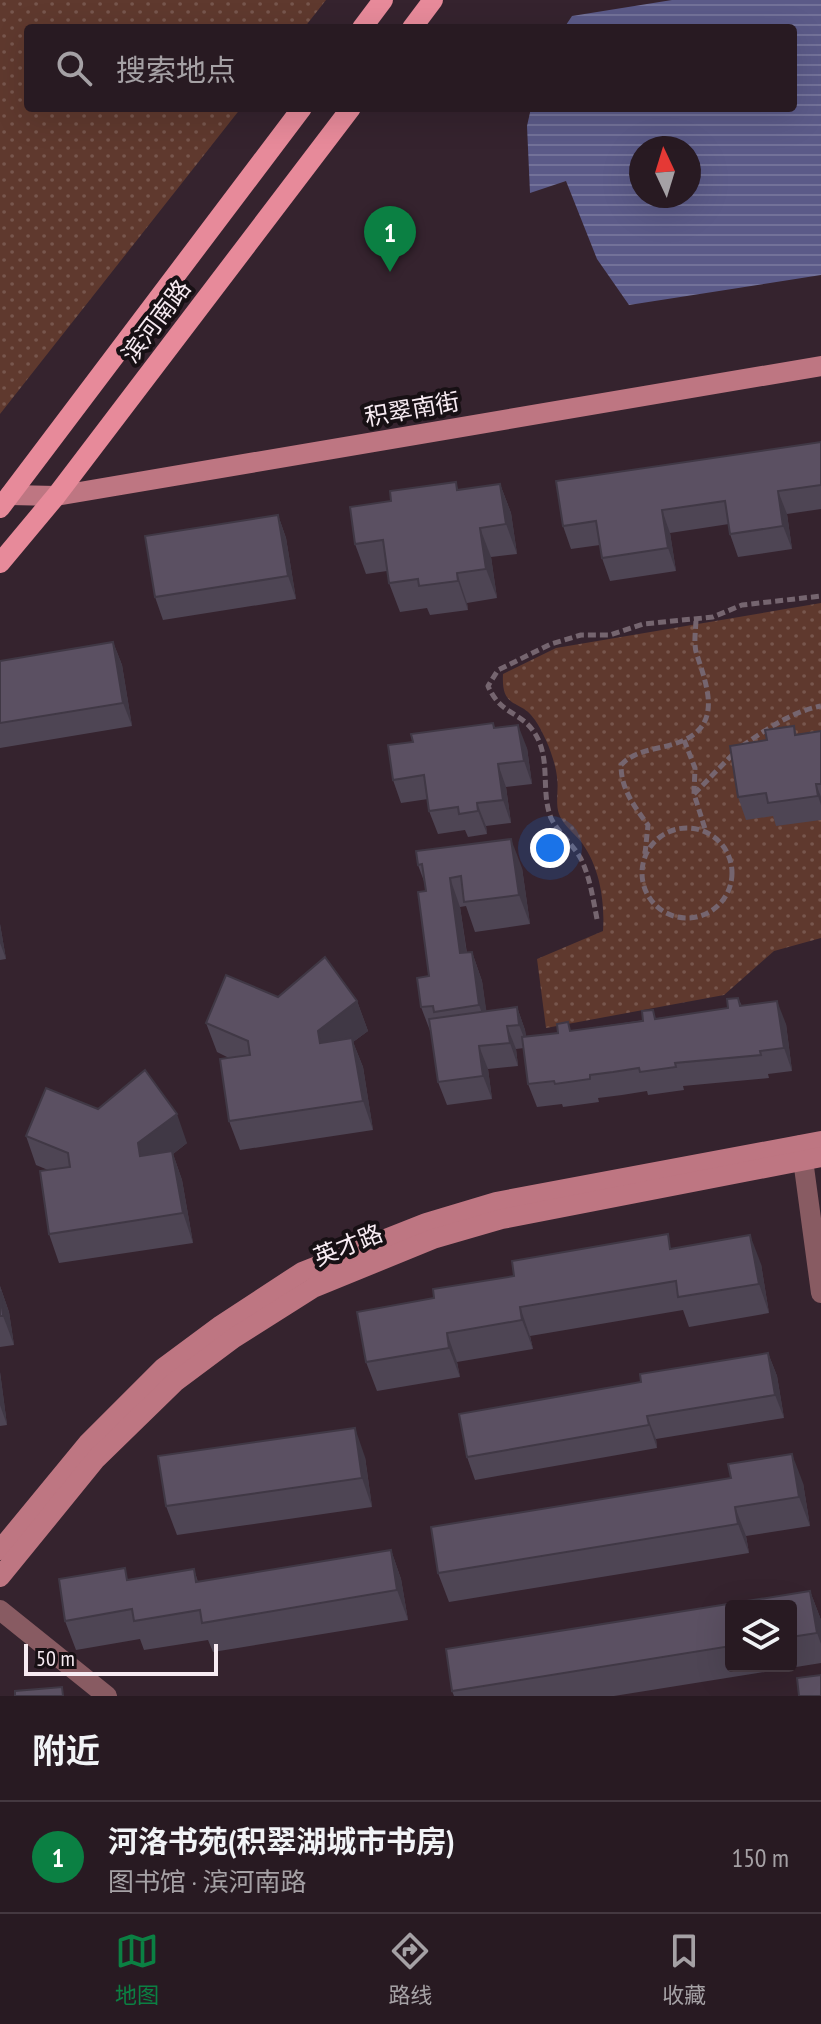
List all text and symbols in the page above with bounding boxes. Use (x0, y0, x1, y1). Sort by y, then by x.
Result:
search box (24, 24, 797, 112)
icon: search (52, 46, 96, 90)
text: 搜索地点 (116, 50, 236, 89)
north arrow (629, 136, 701, 208)
pin: 1 (364, 206, 416, 272)
street label: 滨河南路 (115, 273, 197, 369)
street label: 积翠南街 (362, 385, 462, 433)
your location (530, 828, 570, 868)
street label: 英才路 (309, 1217, 387, 1273)
map controls (725, 1600, 797, 1672)
button: layers (725, 1600, 797, 1672)
scale bar (24, 1640, 218, 1676)
text: 50 m (36, 1644, 75, 1672)
text: 附近 (32, 1728, 100, 1772)
text: 河洛书苑(积翠湖城市书房) (108, 1821, 455, 1860)
text: 1 (52, 1841, 64, 1874)
text: 150 m (731, 1841, 789, 1874)
text: 图书馆 · 滨河南路 (108, 1865, 307, 1898)
tab: 地图 (115, 1929, 159, 2009)
tab: 路线 (388, 1929, 432, 2009)
tab: 收藏 (662, 1929, 706, 2009)

